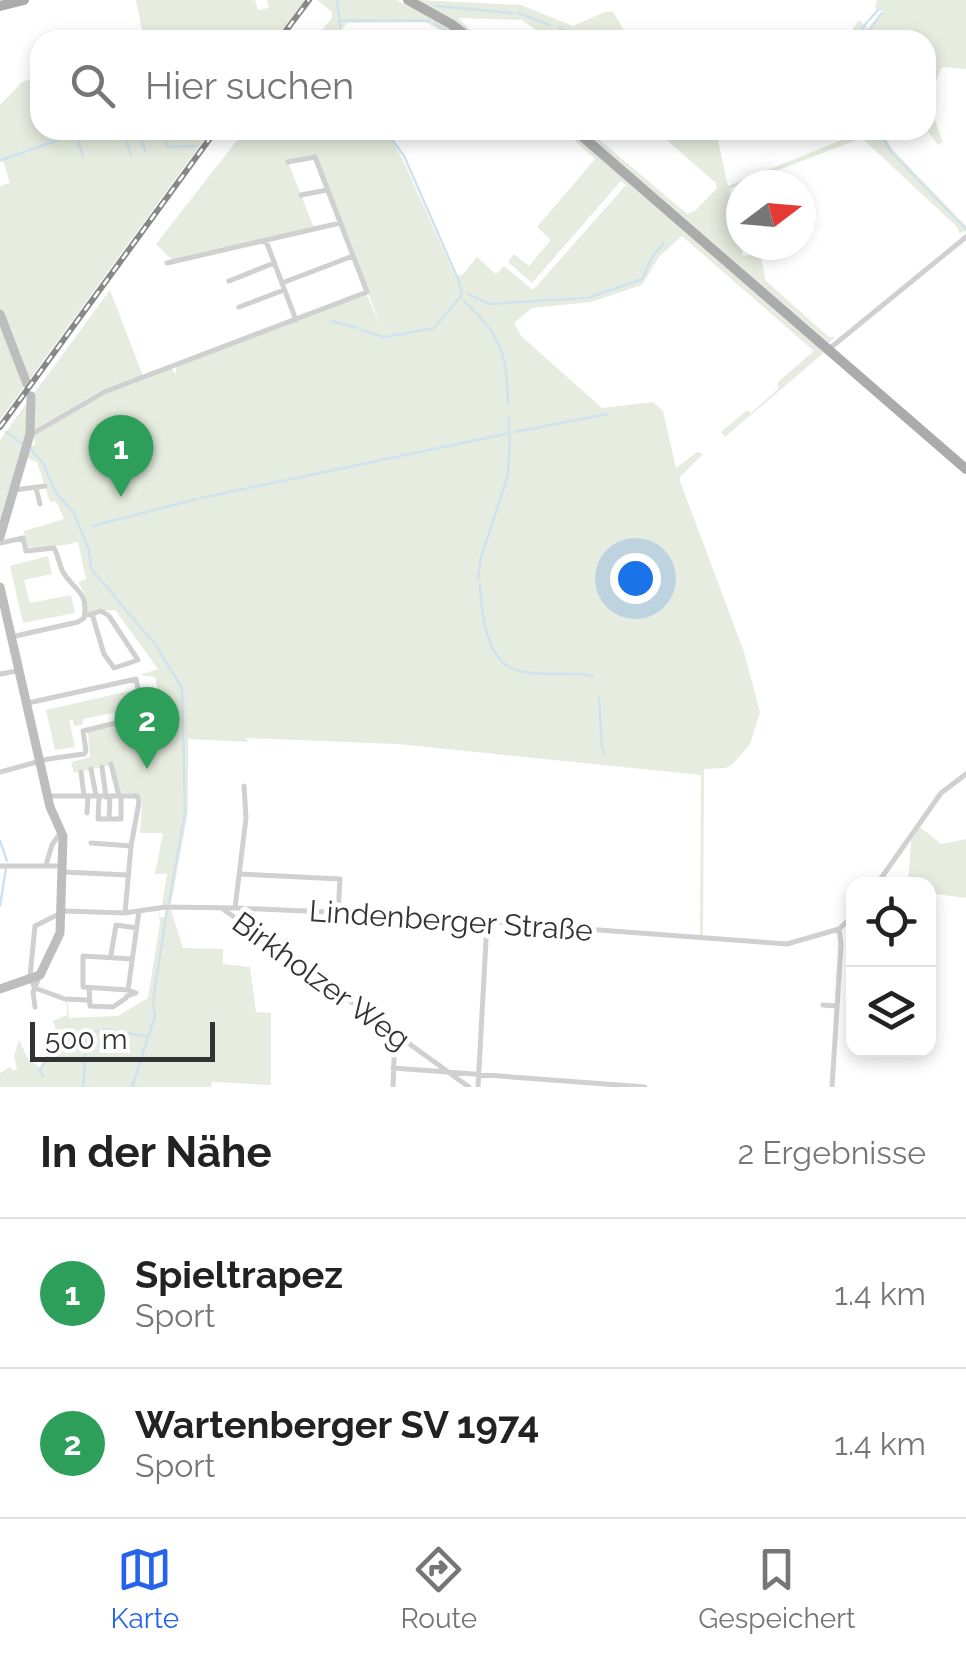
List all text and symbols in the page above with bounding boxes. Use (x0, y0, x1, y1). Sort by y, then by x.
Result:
search box (30, 30, 936, 140)
icon: search (65, 58, 120, 113)
text: Hier suchen (145, 63, 354, 108)
north arrow (726, 170, 816, 260)
pin: 1 (88, 414, 154, 497)
your location (610, 553, 661, 604)
pin: 2 (114, 686, 180, 769)
map controls (846, 877, 936, 1057)
button: locate (846, 877, 936, 967)
street label: Lindenberger Straße (308, 893, 594, 948)
street label: Birkholzer Weg (226, 905, 417, 1057)
button: layers (846, 967, 936, 1057)
scale bar (30, 1017, 215, 1062)
text: 500 m (45, 1023, 127, 1056)
text: In der Nähe (40, 1128, 272, 1177)
text: 2 Ergebnisse (737, 1134, 926, 1171)
text: Spieltrapez (135, 1252, 343, 1297)
text: 1 (65, 1275, 80, 1312)
text: 1.4 km (834, 1275, 926, 1312)
text: Sport (135, 1297, 215, 1334)
text: Wartenberger SV 1974 (135, 1402, 540, 1447)
text: 2 (63, 1425, 82, 1462)
text: 1.4 km (834, 1425, 926, 1462)
text: Sport (135, 1447, 215, 1484)
tab: Karte (111, 1542, 179, 1635)
tab: Route (400, 1542, 477, 1635)
tab: Gespeichert (698, 1542, 855, 1635)

